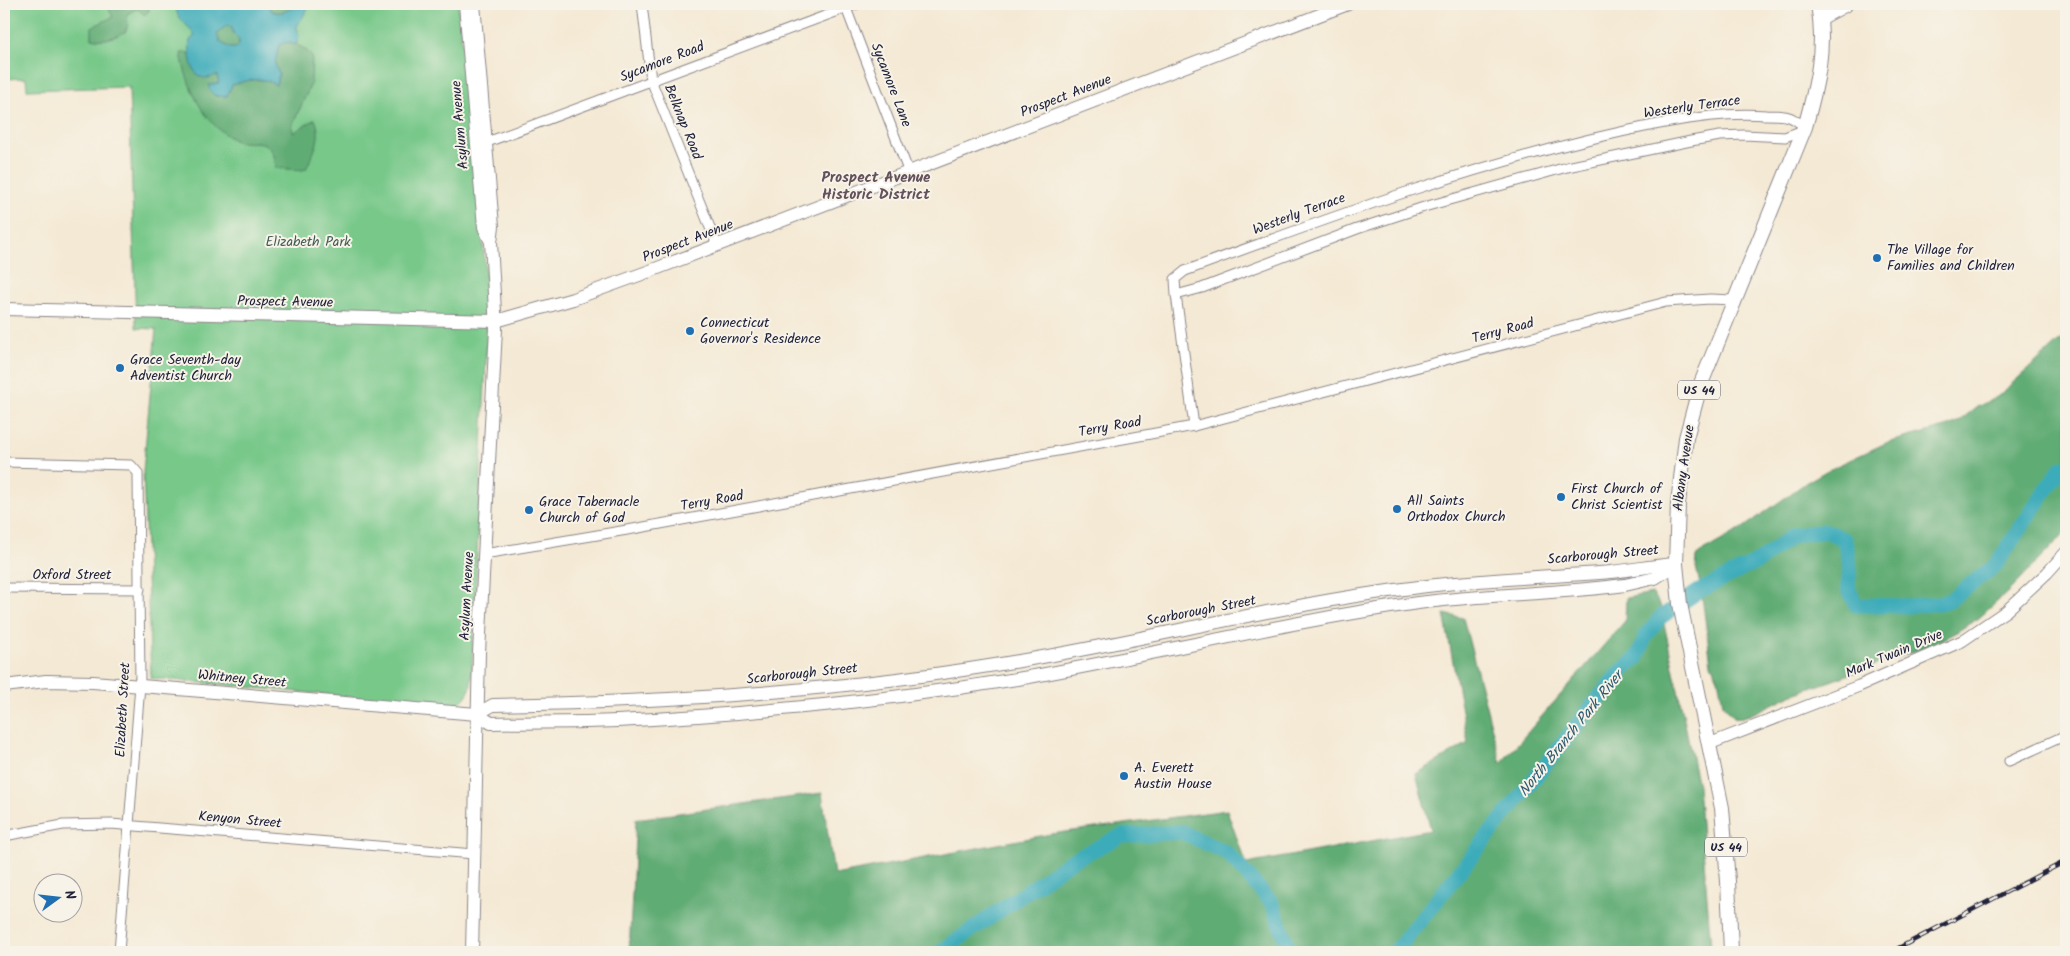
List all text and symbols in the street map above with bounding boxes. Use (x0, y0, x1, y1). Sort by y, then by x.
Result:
street label: Sycamore Road (617, 35, 708, 88)
street label: Sycamore Lane (865, 40, 917, 131)
street label: Prospect Avenue (1017, 68, 1115, 123)
street label: Asylum Avenue (445, 79, 475, 170)
street label: Belknap Road (658, 81, 708, 164)
street label: Westerly Terrace (1642, 89, 1742, 125)
district label: Prospect Avenue Historic District (822, 166, 931, 207)
street label: Westerly Terrace (1250, 187, 1349, 241)
street label: Prospect Avenue (639, 213, 737, 268)
park label: Elizabeth Park (265, 231, 351, 253)
place label: The Village for Families and Children (1887, 239, 2015, 277)
marker: The Village for Families and Children (1871, 252, 1883, 264)
street label: Prospect Avenue (237, 290, 334, 314)
place label: Connecticut Governor's Residence (700, 312, 822, 350)
street label: Terry Road (1470, 312, 1537, 350)
marker: Connecticut Governor's Residence (684, 325, 696, 337)
place label: Grace Seventh-day Adventist Church (130, 349, 241, 387)
marker: Grace Seventh-day Adventist Church (114, 362, 126, 374)
road number: US 44 (1678, 380, 1720, 400)
street label: Terry Road (1077, 410, 1144, 443)
street label: Albany Avenue (1667, 423, 1701, 512)
place label: First Church of Christ Scientist (1571, 478, 1663, 516)
street label: Terry Road (679, 484, 746, 517)
place label: All Saints Orthodox Church (1407, 490, 1505, 528)
place label: Grace Tabernacle Church of God (539, 491, 640, 529)
marker: First Church of Christ Scientist (1555, 491, 1567, 503)
marker: All Saints Orthodox Church (1391, 503, 1403, 515)
marker: Grace Tabernacle Church of God (523, 504, 535, 516)
street label: Scarborough Street (1546, 539, 1660, 571)
street label: Asylum Avenue (454, 550, 480, 641)
street label: Oxford Street (33, 564, 112, 586)
street label: Scarborough Street (1144, 589, 1258, 632)
street label: Mark Twain Drive (1842, 623, 1947, 684)
street label: Scarborough Street (745, 657, 859, 691)
street label: Elizabeth Street (110, 661, 137, 758)
street label: Whitney Street (197, 664, 288, 694)
water label: North Branch Park River (1513, 664, 1631, 802)
place label: A. Everett Austin House (1134, 757, 1212, 795)
marker: A. Everett Austin House (1118, 770, 1130, 782)
street label: Kenyon Street (197, 805, 283, 835)
road number: US 44 (1705, 838, 1747, 856)
north arrow (32, 874, 82, 924)
text: N (58, 888, 81, 902)

